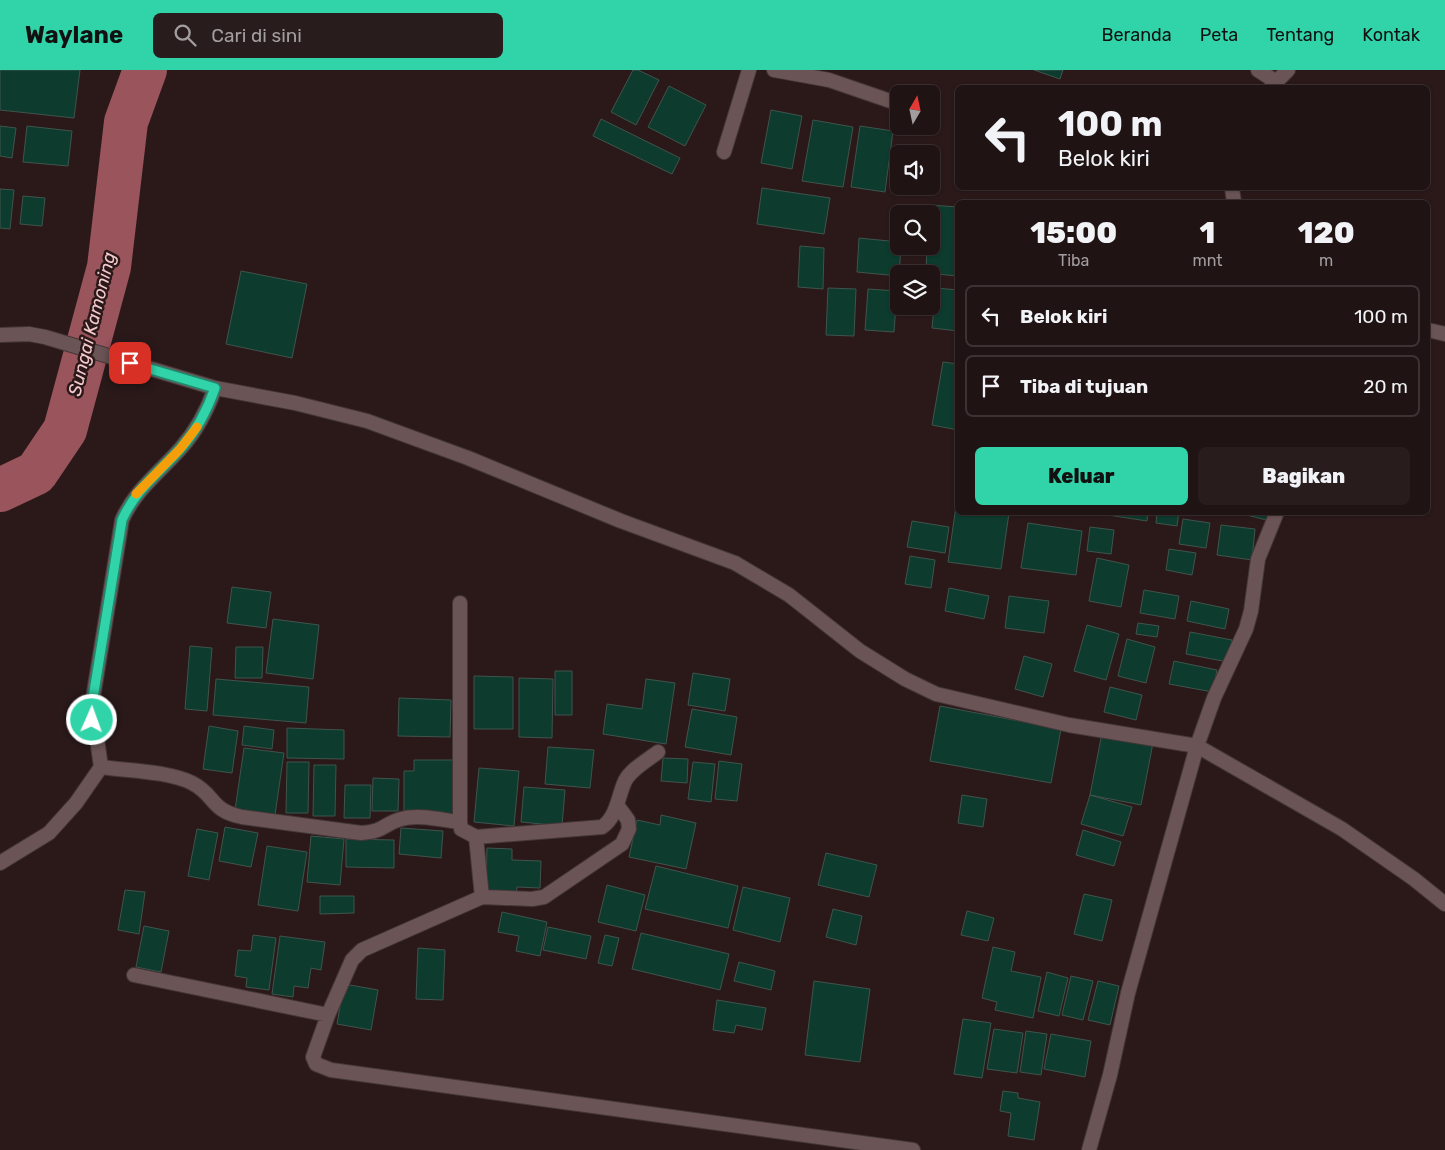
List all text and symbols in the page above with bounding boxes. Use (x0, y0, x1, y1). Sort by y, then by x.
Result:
search box (153, 13, 503, 58)
text: Waylane (25, 21, 123, 49)
icon: search (171, 21, 199, 49)
text: Cari di sini (211, 24, 302, 47)
text: Beranda (1101, 24, 1172, 46)
text: Peta (1200, 24, 1238, 46)
text: Tentang (1266, 24, 1334, 46)
text: Kontak (1362, 24, 1420, 46)
north arrow (890, 85, 940, 135)
map controls (890, 85, 940, 315)
text: 100 m (1058, 103, 1163, 145)
icon: left (975, 105, 1040, 170)
button: sound (890, 145, 940, 195)
text: Belok kiri (1058, 145, 1150, 172)
button: search (890, 205, 940, 255)
text: 15:00 (1030, 215, 1117, 251)
text: 1 (1200, 215, 1215, 251)
text: 120 (1298, 215, 1355, 251)
water label: Sungai Kamoning (63, 250, 121, 398)
text: Tiba (1058, 251, 1089, 270)
text: mnt (1192, 251, 1222, 270)
text: m (1319, 251, 1333, 270)
button: layers (890, 265, 940, 315)
icon: left (977, 302, 1005, 330)
text: Belok kiri (1020, 305, 1107, 328)
text: 100 m (1354, 305, 1408, 328)
pin (109, 342, 151, 384)
icon: arrive (116, 349, 144, 377)
icon: arrive (977, 372, 1005, 400)
text: Tiba di tujuan (1020, 375, 1148, 398)
text: 20 m (1363, 375, 1408, 398)
button: Keluar (975, 447, 1188, 505)
button: Bagikan (1198, 447, 1410, 505)
position arrow (65, 693, 117, 745)

